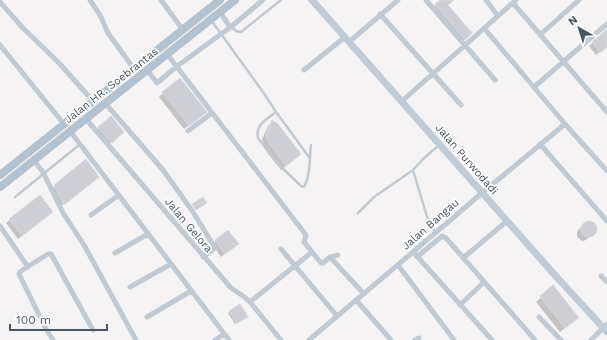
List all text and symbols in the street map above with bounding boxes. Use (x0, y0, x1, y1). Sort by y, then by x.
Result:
north arrow (559, 8, 599, 48)
text: N (566, 13, 580, 28)
street label: Jalan HR. Soebrantas (62, 45, 161, 126)
street label: Jalan Purwodadi (433, 121, 501, 197)
street label: Jalan Gelora (162, 195, 215, 255)
street label: Jalan Bangau (399, 196, 462, 253)
scale bar (10, 306, 107, 332)
text: 100 m (16, 313, 51, 327)

